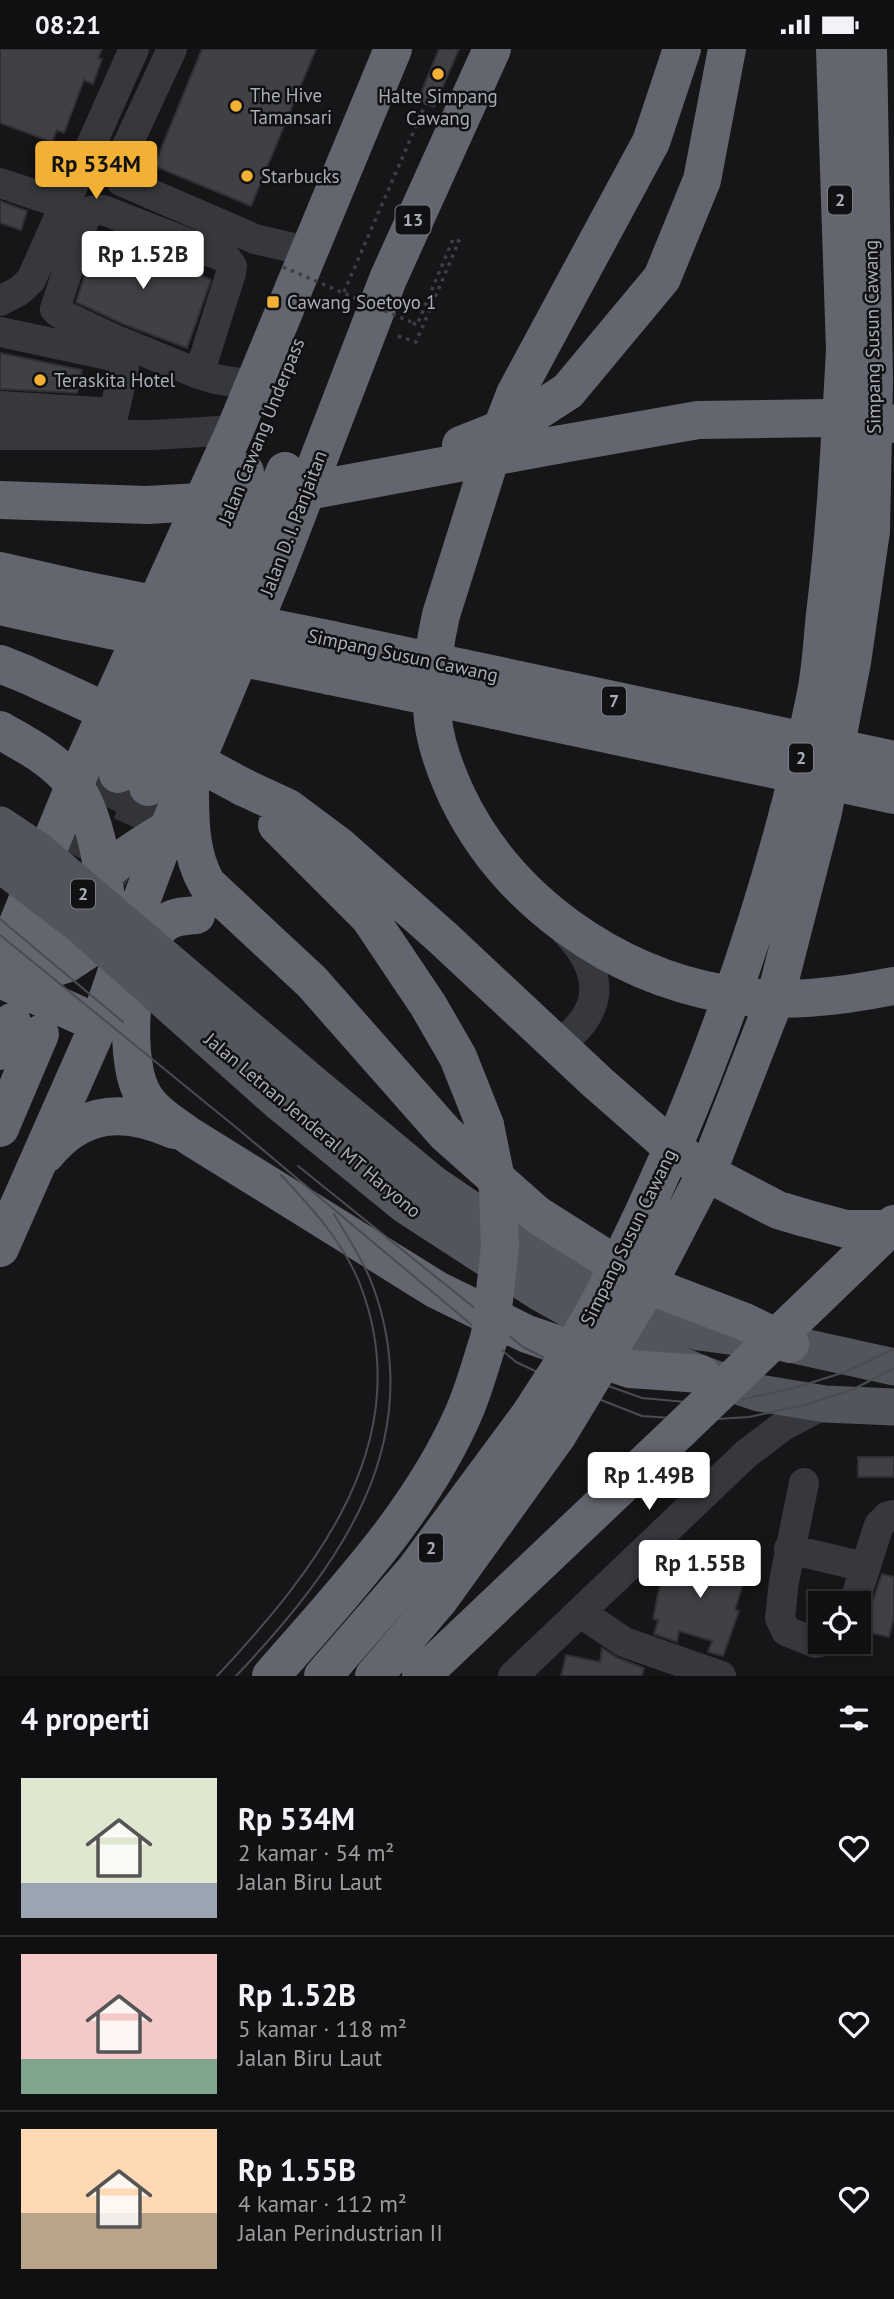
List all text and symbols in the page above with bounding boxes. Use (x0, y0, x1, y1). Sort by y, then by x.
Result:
text: 08:21 (35, 8, 101, 41)
marker: Halte Simpang Cawang (430, 66, 446, 82)
place label: The Hive Tamansari (250, 83, 332, 129)
place label: Halte Simpang Cawang (378, 84, 498, 130)
marker: The Hive Tamansari (228, 98, 244, 114)
pin: Rp 534M (31, 141, 161, 201)
text: Rp 534M (51, 149, 141, 178)
place label: Starbucks (261, 164, 340, 188)
marker: Starbucks (239, 168, 255, 184)
road number: 2 (828, 185, 852, 215)
road number: 13 (396, 205, 430, 235)
pin: Rp 1.52B (71, 231, 215, 291)
text: Rp 1.52B (98, 239, 188, 268)
street label: Simpang Susun Cawang (858, 240, 886, 434)
place label: Cawang Soetoyo 1 (287, 290, 436, 314)
marker: Cawang Soetoyo 1 (265, 294, 281, 310)
street label: Jalan Cawang Underpass (212, 334, 309, 529)
place label: Teraskita Hotel (54, 368, 176, 392)
marker: Teraskita Hotel (32, 372, 48, 388)
street label: Jalan D. I. Panjaitan (254, 447, 332, 600)
street label: Simpang Susun Cawang (306, 623, 500, 687)
road number: 7 (602, 687, 626, 715)
road number: 2 (789, 743, 813, 773)
road number: 2 (71, 879, 95, 909)
street label: Jalan Letnan Jenderal MT Haryono (199, 1027, 426, 1223)
street label: Simpang Susun Cawang (575, 1145, 681, 1329)
pin: Rp 1.49B (577, 1453, 721, 1512)
text: Rp 1.49B (604, 1460, 694, 1489)
road number: 2 (419, 1533, 443, 1563)
pin: Rp 1.55B (628, 1541, 772, 1600)
text: Rp 1.55B (655, 1548, 745, 1577)
map controls (808, 1591, 871, 1654)
button: locate (808, 1591, 871, 1654)
text: 4 properti (21, 1699, 150, 1738)
icon: filters (835, 1699, 873, 1737)
text: Rp 534M (238, 1799, 355, 1838)
icon: home (77, 1806, 161, 1890)
icon: heart (835, 1829, 873, 1867)
text: 2 kamar · 54 m² (238, 1838, 394, 1867)
text: Jalan Biru Laut (238, 1867, 382, 1896)
text: Rp 1.52B (238, 1975, 356, 2014)
icon: home (77, 1982, 161, 2066)
icon: heart (835, 2005, 873, 2043)
text: 5 kamar · 118 m² (238, 2014, 407, 2043)
text: Jalan Biru Laut (238, 2043, 382, 2072)
text: Rp 1.55B (238, 2150, 356, 2189)
icon: home (77, 2157, 161, 2241)
icon: heart (835, 2180, 873, 2218)
text: 4 kamar · 112 m² (238, 2189, 407, 2218)
text: Jalan Perindustrian II (238, 2218, 443, 2247)

